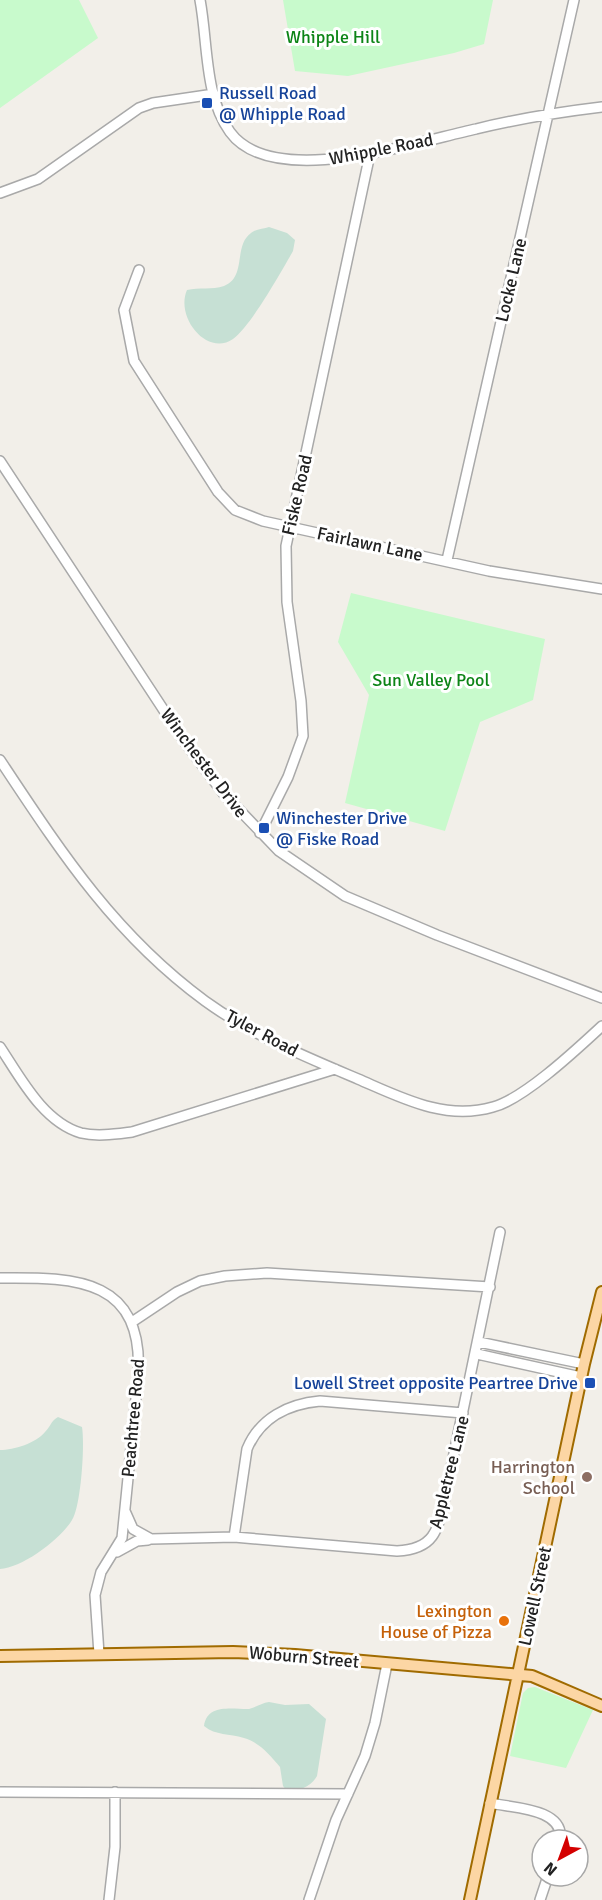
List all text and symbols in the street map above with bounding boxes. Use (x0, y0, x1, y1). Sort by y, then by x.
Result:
park label: Whipple Hill (286, 26, 380, 48)
place label: Russell Road @ Whipple Road (219, 82, 346, 125)
marker: Russell Road @ Whipple Road (200, 96, 214, 110)
street label: Whipple Road (327, 128, 435, 170)
street label: Locke Lane (491, 236, 531, 324)
street label: Fiske Road (277, 452, 317, 538)
street label: Fairlawn Lane (315, 522, 425, 566)
park label: Sun Valley Pool (372, 669, 490, 691)
street label: Winchester Drive (156, 704, 252, 822)
place label: Winchester Drive @ Fiske Road (276, 807, 407, 850)
marker: Winchester Drive @ Fiske Road (257, 821, 271, 835)
street label: Tyler Road (222, 1005, 302, 1061)
street label: Peachtree Road (117, 1358, 149, 1478)
place label: Lowell Street opposite Peartree Drive (294, 1372, 578, 1394)
marker: Lowell Street opposite Peartree Drive (583, 1376, 597, 1390)
street label: Appletree Lane (424, 1413, 474, 1531)
place label: Harrington School (491, 1456, 575, 1499)
marker: Harrington School (580, 1470, 594, 1484)
street label: Lowell Street (514, 1544, 556, 1648)
place label: Lexington House of Pizza (380, 1600, 492, 1643)
marker: Lexington House of Pizza (497, 1614, 511, 1628)
street label: Woburn Street (248, 1641, 360, 1673)
north arrow (530, 1828, 590, 1888)
text: N (540, 1857, 562, 1880)

